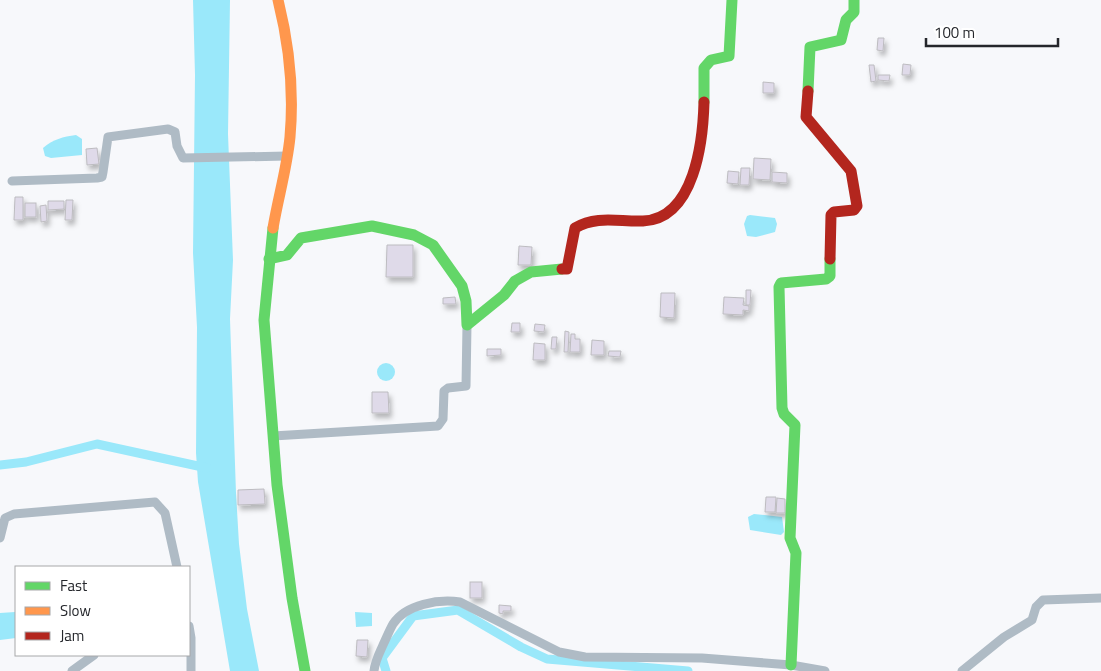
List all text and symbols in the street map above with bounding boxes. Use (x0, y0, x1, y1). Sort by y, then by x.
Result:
scale bar (926, 15, 1058, 47)
text: 100 m (934, 21, 975, 44)
legend (15, 566, 190, 656)
text: Fast (60, 574, 88, 597)
text: Slow (60, 599, 91, 622)
text: Jam (60, 624, 84, 647)

